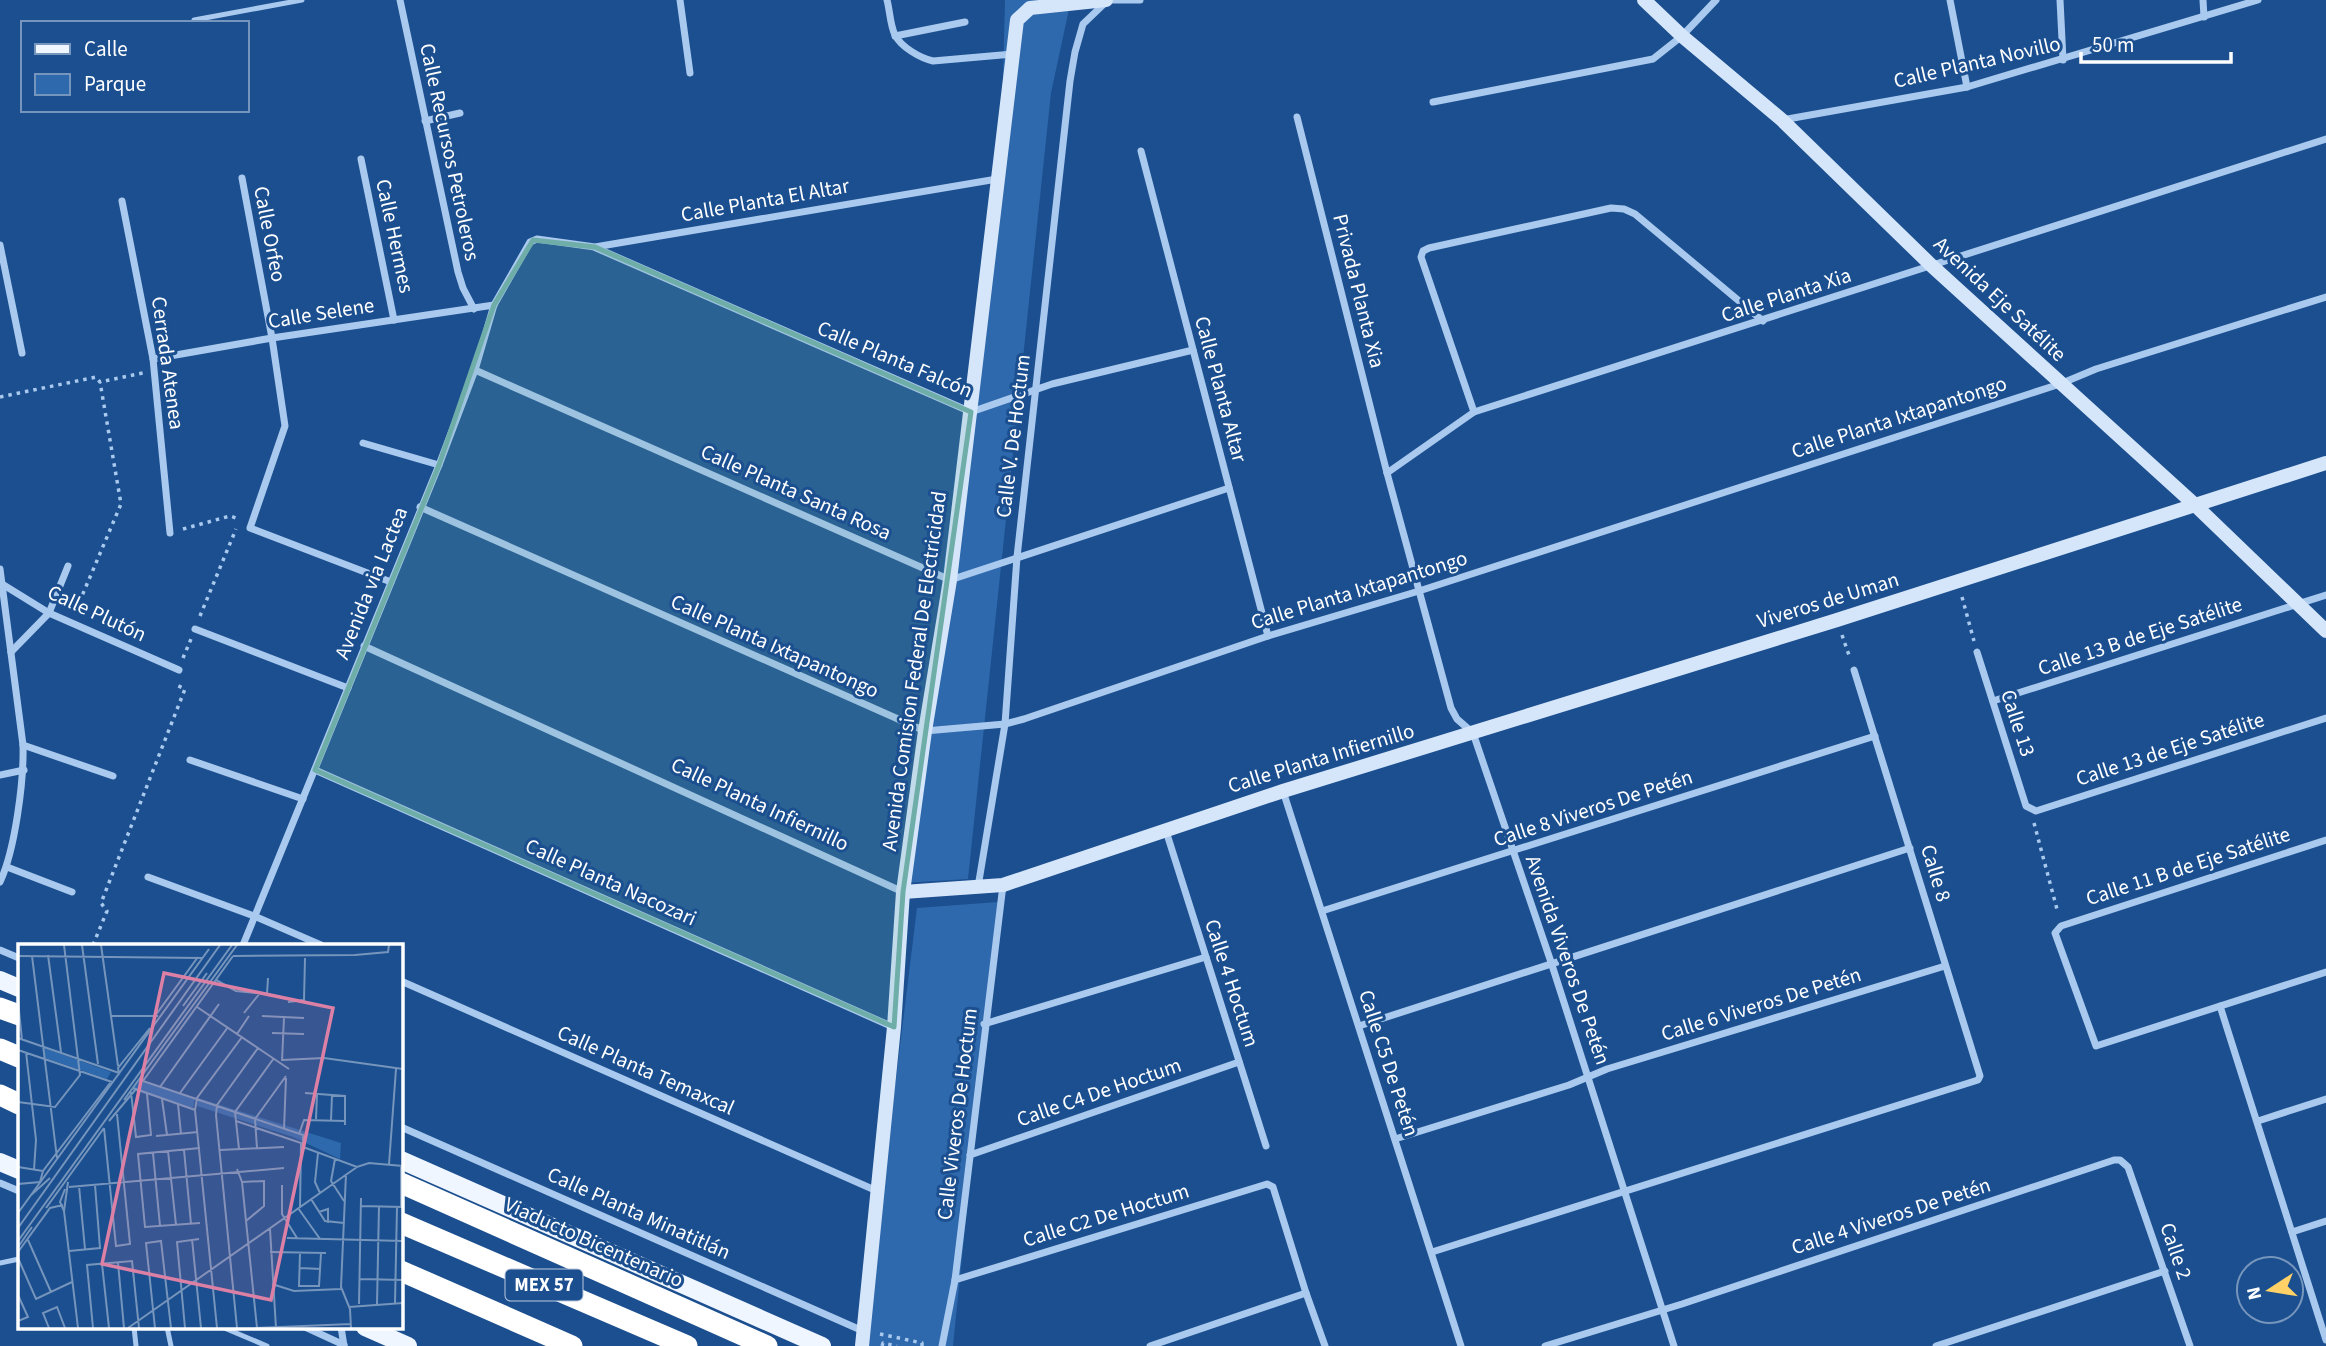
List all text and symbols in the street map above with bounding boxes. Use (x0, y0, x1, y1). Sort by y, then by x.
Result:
legend (21, 21, 248, 112)
scale bar (2081, 21, 2232, 65)
street label: Calle Planta Novillo (1891, 28, 2063, 96)
text: 50 m (2092, 30, 2134, 60)
text: Calle (84, 34, 128, 64)
street label: Calle Recursos Petroleros (412, 41, 488, 264)
text: Parque (84, 69, 146, 99)
street label: Calle Planta El Altar (678, 170, 852, 230)
street label: Calle Hermes (368, 176, 422, 296)
street label: Calle Orfeo (246, 184, 294, 284)
street label: Privada Planta Xia (1325, 211, 1393, 371)
street label: Avenida Eje Satélite (1927, 229, 2073, 369)
street label: Calle Planta Xia (1717, 260, 1855, 330)
street label: Calle Selene (266, 290, 376, 336)
street label: Cerrada Atenea (144, 295, 192, 431)
street label: Calle Planta Falcón (813, 313, 977, 405)
street label: Calle Planta Altar (1187, 313, 1255, 466)
street label: Calle V. De Hoctum (988, 352, 1038, 520)
street label: Calle Planta Ixtapantongo (1787, 368, 2011, 466)
street label: Calle Planta Santa Rosa (696, 436, 896, 548)
street label: Avenida Comision Federal De Electricidad (874, 489, 954, 853)
street label: Avenida via Lactea (327, 502, 415, 664)
street label: Calle Planta Ixtapantongo (1247, 543, 1471, 637)
street label: Viveros de Uman (1753, 564, 1903, 636)
street label: Calle Plutón (43, 577, 151, 649)
street label: Calle Planta Ixtapantongo (666, 587, 884, 705)
street label: Calle 13 B de Eje Satélite (2034, 589, 2246, 683)
street label: Calle 13 (1993, 686, 2043, 760)
street label: Calle 13 de Eje Satélite (2072, 704, 2268, 794)
street label: Calle Planta Infiernillo (1224, 715, 1418, 801)
street label: Calle Planta Infiernillo (666, 750, 854, 858)
street label: Calle 8 Viveros De Petén (1489, 762, 1697, 854)
street label: Calle 11 B de Eje Satélite (2082, 819, 2294, 913)
street label: Calle Planta Nacozari (521, 831, 701, 933)
street label: Calle 8 (1913, 841, 1959, 905)
street label: Avenida Viveros De Petén (1518, 851, 1618, 1069)
street label: Calle 4 Hoctum (1197, 915, 1267, 1051)
inset map (18, 944, 402, 1328)
street label: Calle 6 Viveros De Petén (1657, 959, 1865, 1049)
street label: Calle C5 De Petén (1351, 986, 1427, 1140)
street label: Calle Viveros De Hoctum (929, 1006, 985, 1222)
street label: Calle Planta Temaxcal (553, 1017, 739, 1123)
street label: Calle C4 De Hoctum (1013, 1050, 1185, 1134)
street label: Calle Planta Minatitlán (543, 1159, 735, 1267)
street label: Calle 4 Viveros De Petén (1787, 1170, 1995, 1262)
street label: Calle C2 De Hoctum (1019, 1175, 1193, 1255)
street label: Viaducto Bicentenario (500, 1189, 688, 1295)
street label: Calle 2 (2152, 1219, 2200, 1283)
north arrow (2235, 1255, 2305, 1325)
road number: MEX 57 (505, 1270, 582, 1301)
text: N (2240, 1284, 2269, 1302)

